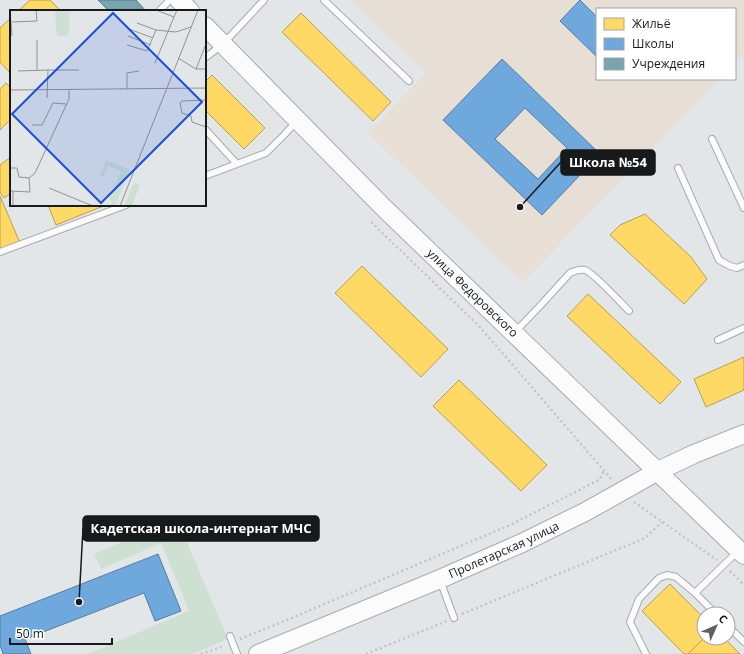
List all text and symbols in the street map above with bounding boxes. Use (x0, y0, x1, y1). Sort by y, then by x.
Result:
legend (596, 8, 736, 80)
inset map (10, 10, 206, 206)
text: Жильё (632, 15, 671, 32)
text: Школы (632, 35, 674, 52)
text: Учреждения (632, 55, 705, 72)
callout: Школа №54 (561, 150, 655, 175)
text: Школа №54 (569, 153, 648, 171)
street label: улица Федоровского (423, 245, 522, 341)
callout: Кадетская школа-интернат МЧС (83, 516, 319, 541)
street label: Пролетарская улица (446, 517, 562, 582)
text: Кадетская школа-интернат МЧС (91, 519, 311, 537)
north arrow (696, 606, 736, 646)
text: С (716, 611, 731, 626)
scale bar (10, 620, 112, 646)
text: 50 m (16, 625, 44, 642)

